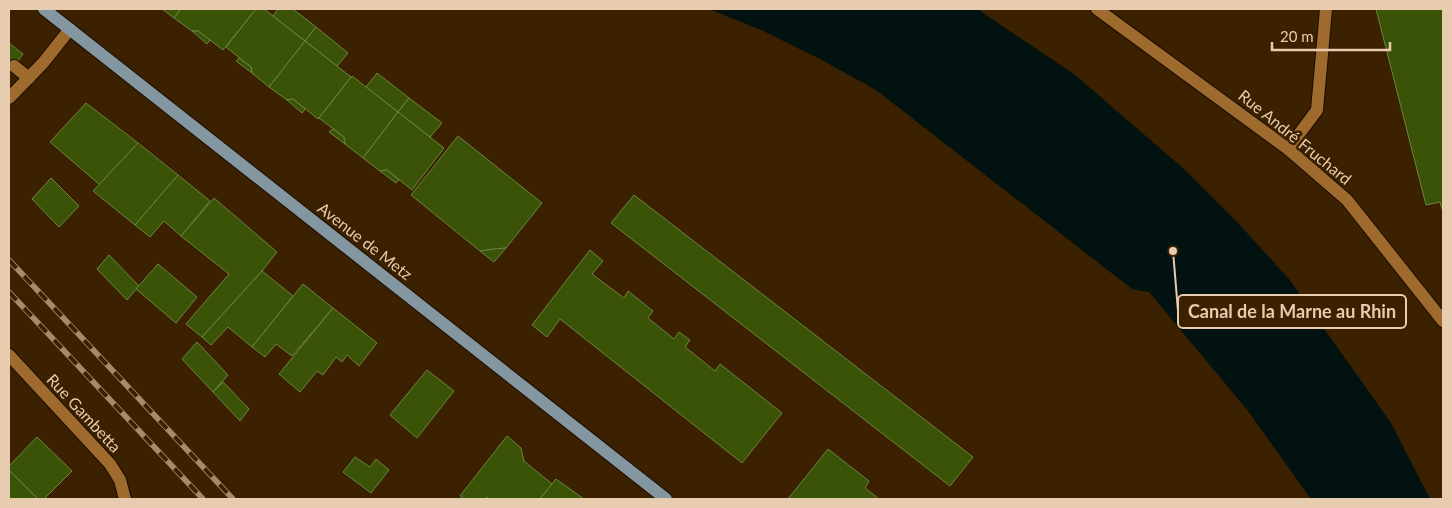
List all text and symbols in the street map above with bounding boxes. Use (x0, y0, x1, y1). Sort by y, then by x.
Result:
scale bar (1272, 20, 1390, 52)
text: 20 m (1280, 27, 1314, 45)
street label: Rue André Fruchard (1235, 85, 1355, 188)
street label: Avenue de Metz (314, 198, 416, 283)
callout: Canal de la Marne au Rhin (1178, 295, 1406, 328)
text: Canal de la Marne au Rhin (1188, 300, 1396, 322)
street label: Rue Gambetta (43, 370, 125, 456)

